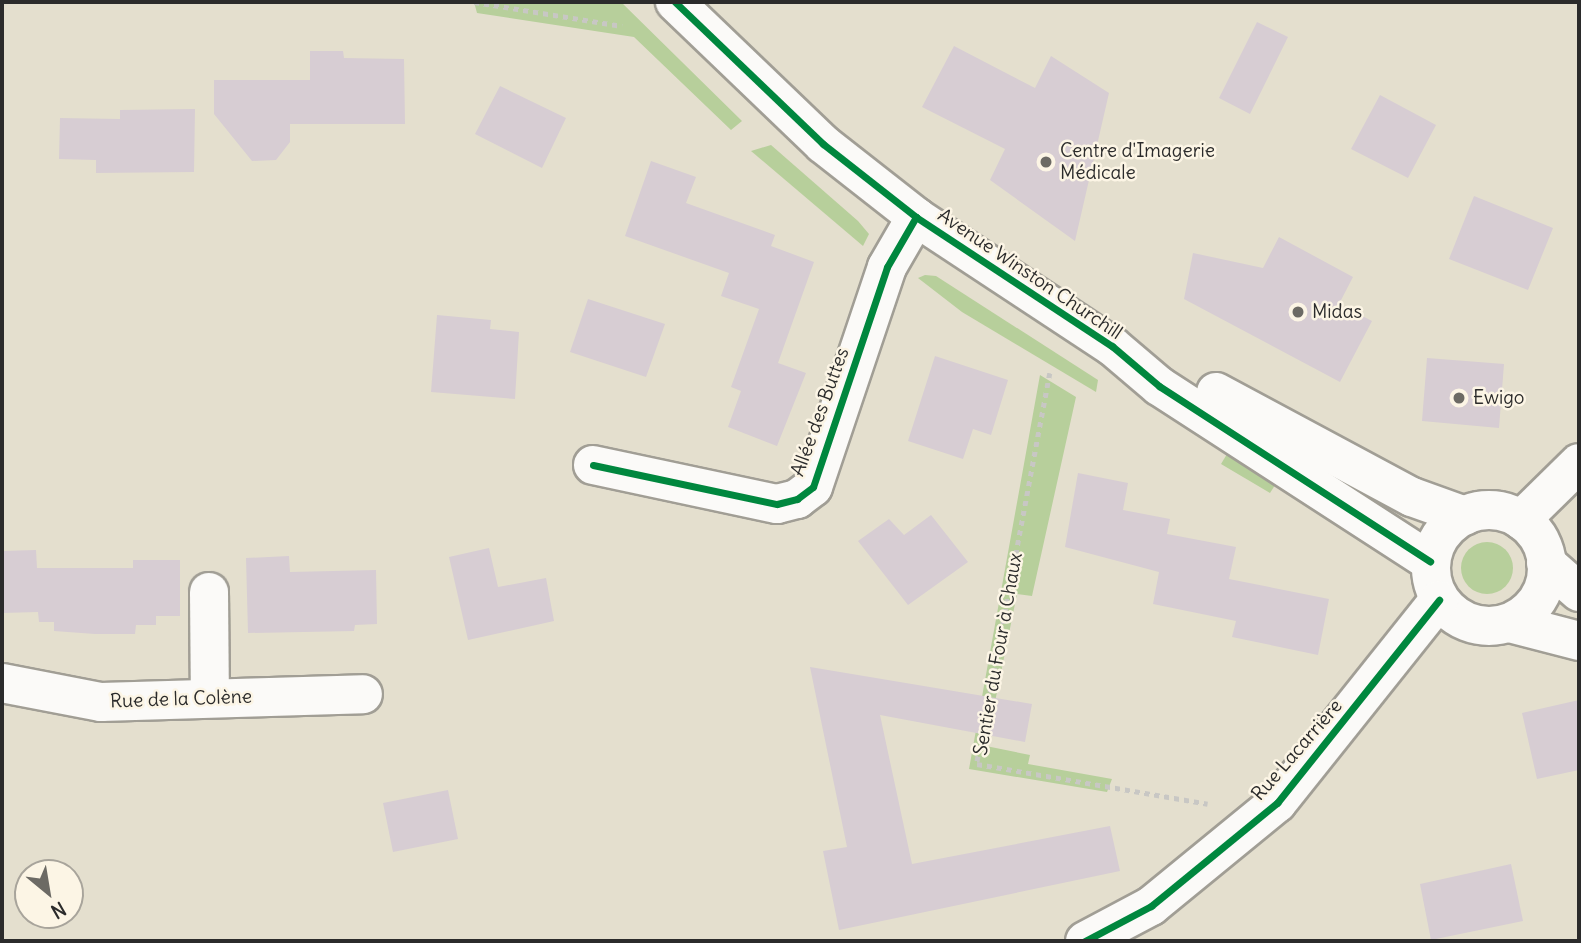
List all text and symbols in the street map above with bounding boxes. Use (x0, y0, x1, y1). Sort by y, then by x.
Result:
place label: Centre d'Imagerie Médicale (1060, 140, 1215, 184)
marker: Centre d'Imagerie Médicale (1038, 154, 1054, 170)
street label: Avenue Winston Churchill (933, 204, 1127, 344)
place label: Midas (1312, 301, 1362, 323)
marker: Midas (1290, 304, 1306, 320)
street label: Allée des Buttes (786, 345, 854, 479)
place label: Ewigo (1473, 387, 1524, 409)
marker: Ewigo (1451, 390, 1467, 406)
street label: Sentier du Four à Chaux (969, 551, 1027, 757)
street label: Rue de la Colène (110, 685, 252, 713)
street label: Rue Lacarrière (1247, 695, 1347, 805)
north arrow (14, 859, 84, 929)
text: N (47, 897, 70, 924)

